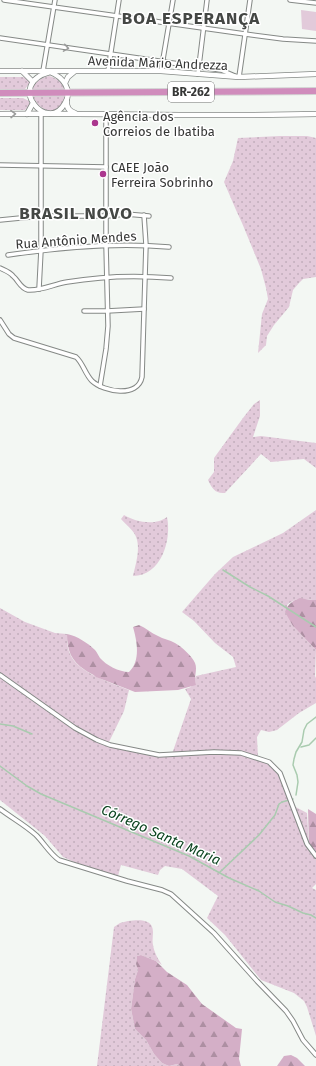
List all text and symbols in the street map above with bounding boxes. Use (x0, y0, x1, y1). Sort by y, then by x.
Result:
district label: BOA ESPERANÇA (122, 8, 260, 30)
one-way arrow (63, 43, 69, 52)
street label: Avenida Mário Andrezza (88, 53, 228, 73)
road number: BR-262 (168, 82, 214, 102)
place label: Agência dos Correios de Ibatiba (103, 109, 215, 139)
one-way arrow (10, 110, 16, 118)
marker: Agência dos Correios de Ibatiba (90, 118, 100, 128)
place label: CAEE João Ferreira Sobrinho (111, 160, 213, 190)
marker: CAEE João Ferreira Sobrinho (98, 169, 108, 179)
district label: BRASIL NOVO (19, 203, 133, 224)
street label: Rua Antônio Mendes (15, 228, 137, 252)
water label: Córrego Santa Maria (99, 801, 223, 869)

